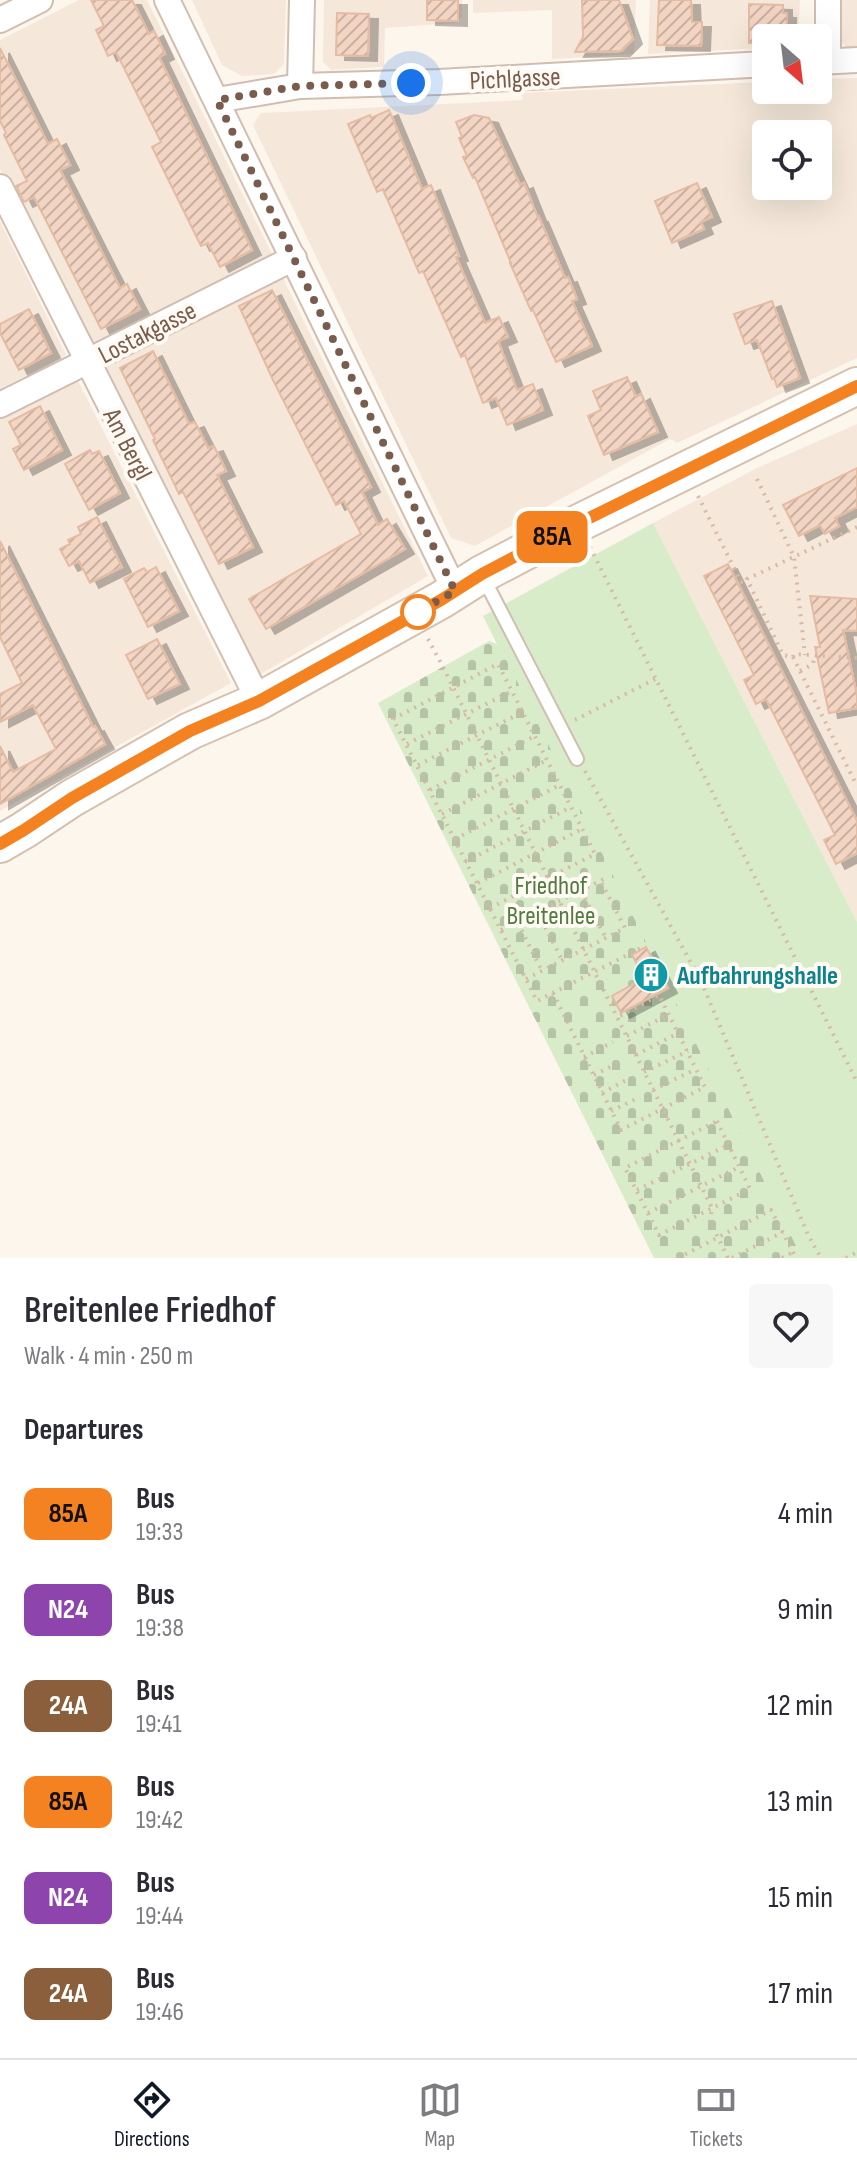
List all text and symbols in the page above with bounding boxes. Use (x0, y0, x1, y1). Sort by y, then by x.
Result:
north arrow (752, 24, 832, 104)
map controls (752, 24, 832, 200)
street label: Pichlgasse (469, 62, 561, 97)
your location (391, 63, 431, 103)
button: locate (752, 120, 832, 200)
street label: Lostakgasse (94, 296, 202, 371)
street label: Am Bergl (95, 403, 158, 486)
line badge: 85A (506, 511, 598, 563)
text: 85A (533, 520, 571, 553)
unlabelled marker (401, 595, 435, 629)
park label: Friedhof Breitenlee (507, 871, 595, 932)
building icon: Aufbahrungshalle (632, 956, 670, 994)
place label: Aufbahrungshalle (676, 961, 838, 992)
button: heart (749, 1284, 833, 1368)
text: Breitenlee Friedhof (24, 1288, 276, 1333)
text: Walk · 4 min · 250 m (24, 1341, 193, 1372)
text: Departures (24, 1412, 144, 1448)
text: Bus (136, 1481, 175, 1517)
text: 4 min (778, 1496, 833, 1532)
text: 85A (49, 1497, 87, 1530)
text: 19:33 (136, 1517, 183, 1548)
text: Bus (136, 1577, 175, 1613)
text: 9 min (777, 1592, 833, 1628)
text: N24 (48, 1593, 88, 1626)
text: 19:38 (136, 1613, 184, 1644)
text: Bus (136, 1673, 175, 1709)
text: 12 min (767, 1688, 833, 1724)
text: 24A (49, 1689, 87, 1722)
text: 19:41 (136, 1709, 182, 1740)
text: Bus (136, 1769, 175, 1805)
text: 13 min (767, 1784, 833, 1820)
text: 85A (49, 1785, 87, 1818)
text: 19:42 (136, 1805, 183, 1836)
text: Bus (136, 1865, 175, 1901)
text: 15 min (768, 1880, 833, 1916)
text: N24 (48, 1881, 88, 1914)
text: 19:44 (136, 1901, 183, 1932)
text: Bus (136, 1961, 175, 1997)
text: 17 min (768, 1976, 833, 2012)
text: 24A (49, 1977, 87, 2010)
text: 19:46 (136, 1997, 184, 2028)
tab: Directions (114, 2078, 190, 2153)
tab: Map (418, 2078, 462, 2153)
tab: Tickets (690, 2078, 743, 2153)

